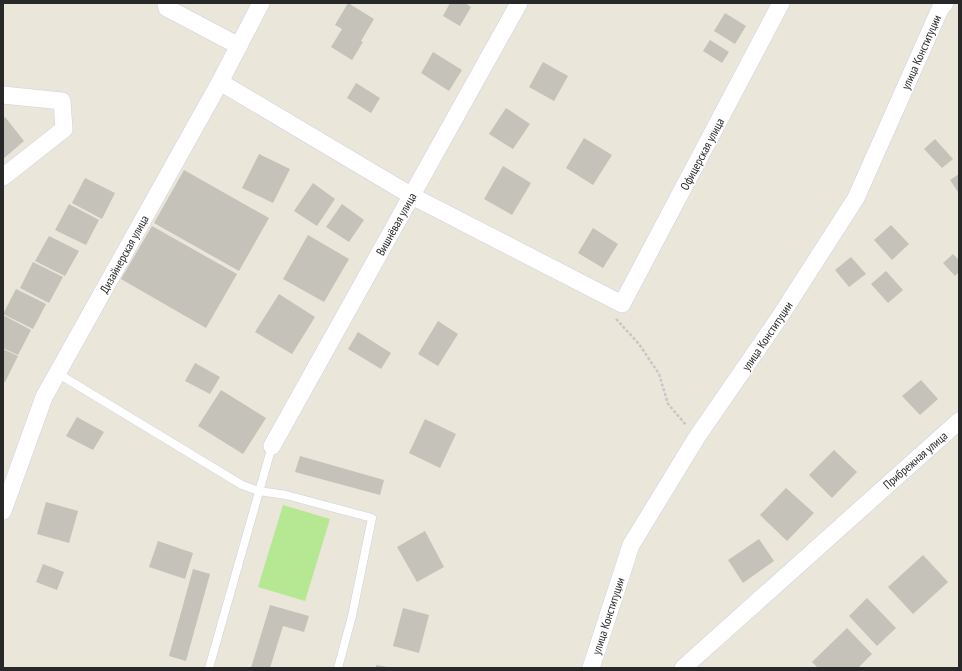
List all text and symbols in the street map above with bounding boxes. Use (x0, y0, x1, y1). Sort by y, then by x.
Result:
street label: улица Конституции (898, 12, 944, 92)
street label: Офицерская улица (677, 115, 727, 193)
street label: Вишнёвая улица (373, 190, 420, 258)
street label: Дизайнерская улица (96, 212, 152, 296)
street label: улица Конституции (738, 299, 796, 373)
street label: Прибрежная улица (880, 428, 950, 492)
street label: улица Конституции (588, 575, 628, 657)

